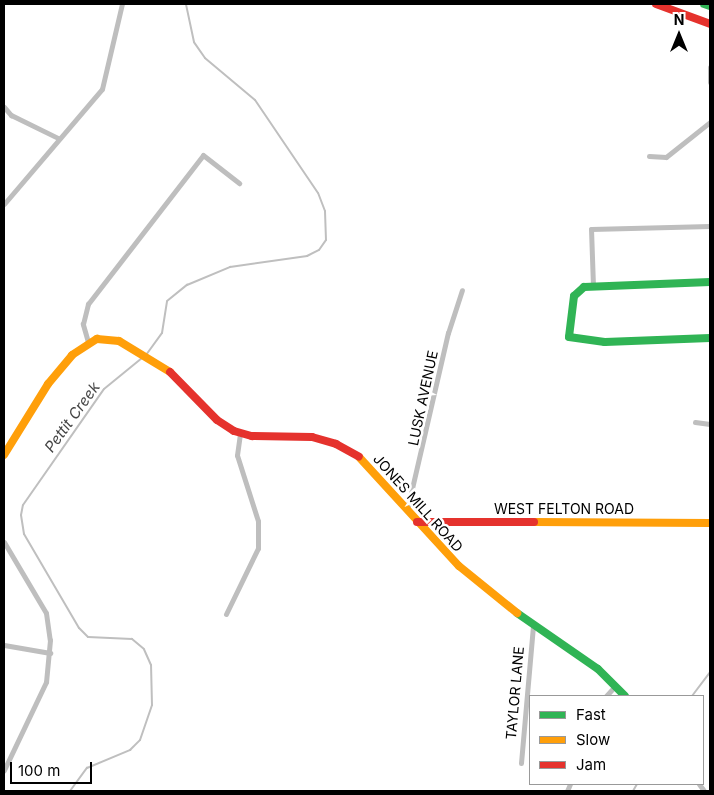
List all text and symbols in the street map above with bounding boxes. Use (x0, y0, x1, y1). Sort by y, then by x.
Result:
north arrow (654, 10, 704, 60)
text: N (674, 11, 684, 28)
street label: LUSK AVENUE (405, 349, 441, 447)
water label: Pettit Creek (41, 378, 103, 456)
street label: JONES MILL ROAD (370, 451, 466, 555)
street label: WEST FELTON ROAD (494, 501, 634, 517)
street label: TAYLOR LANE (503, 646, 527, 740)
legend (529, 695, 704, 785)
text: Fast (576, 705, 606, 724)
text: Slow (576, 730, 610, 749)
scale bar (12, 752, 95, 784)
text: Jam (576, 755, 606, 774)
text: 100 m (18, 761, 60, 780)

